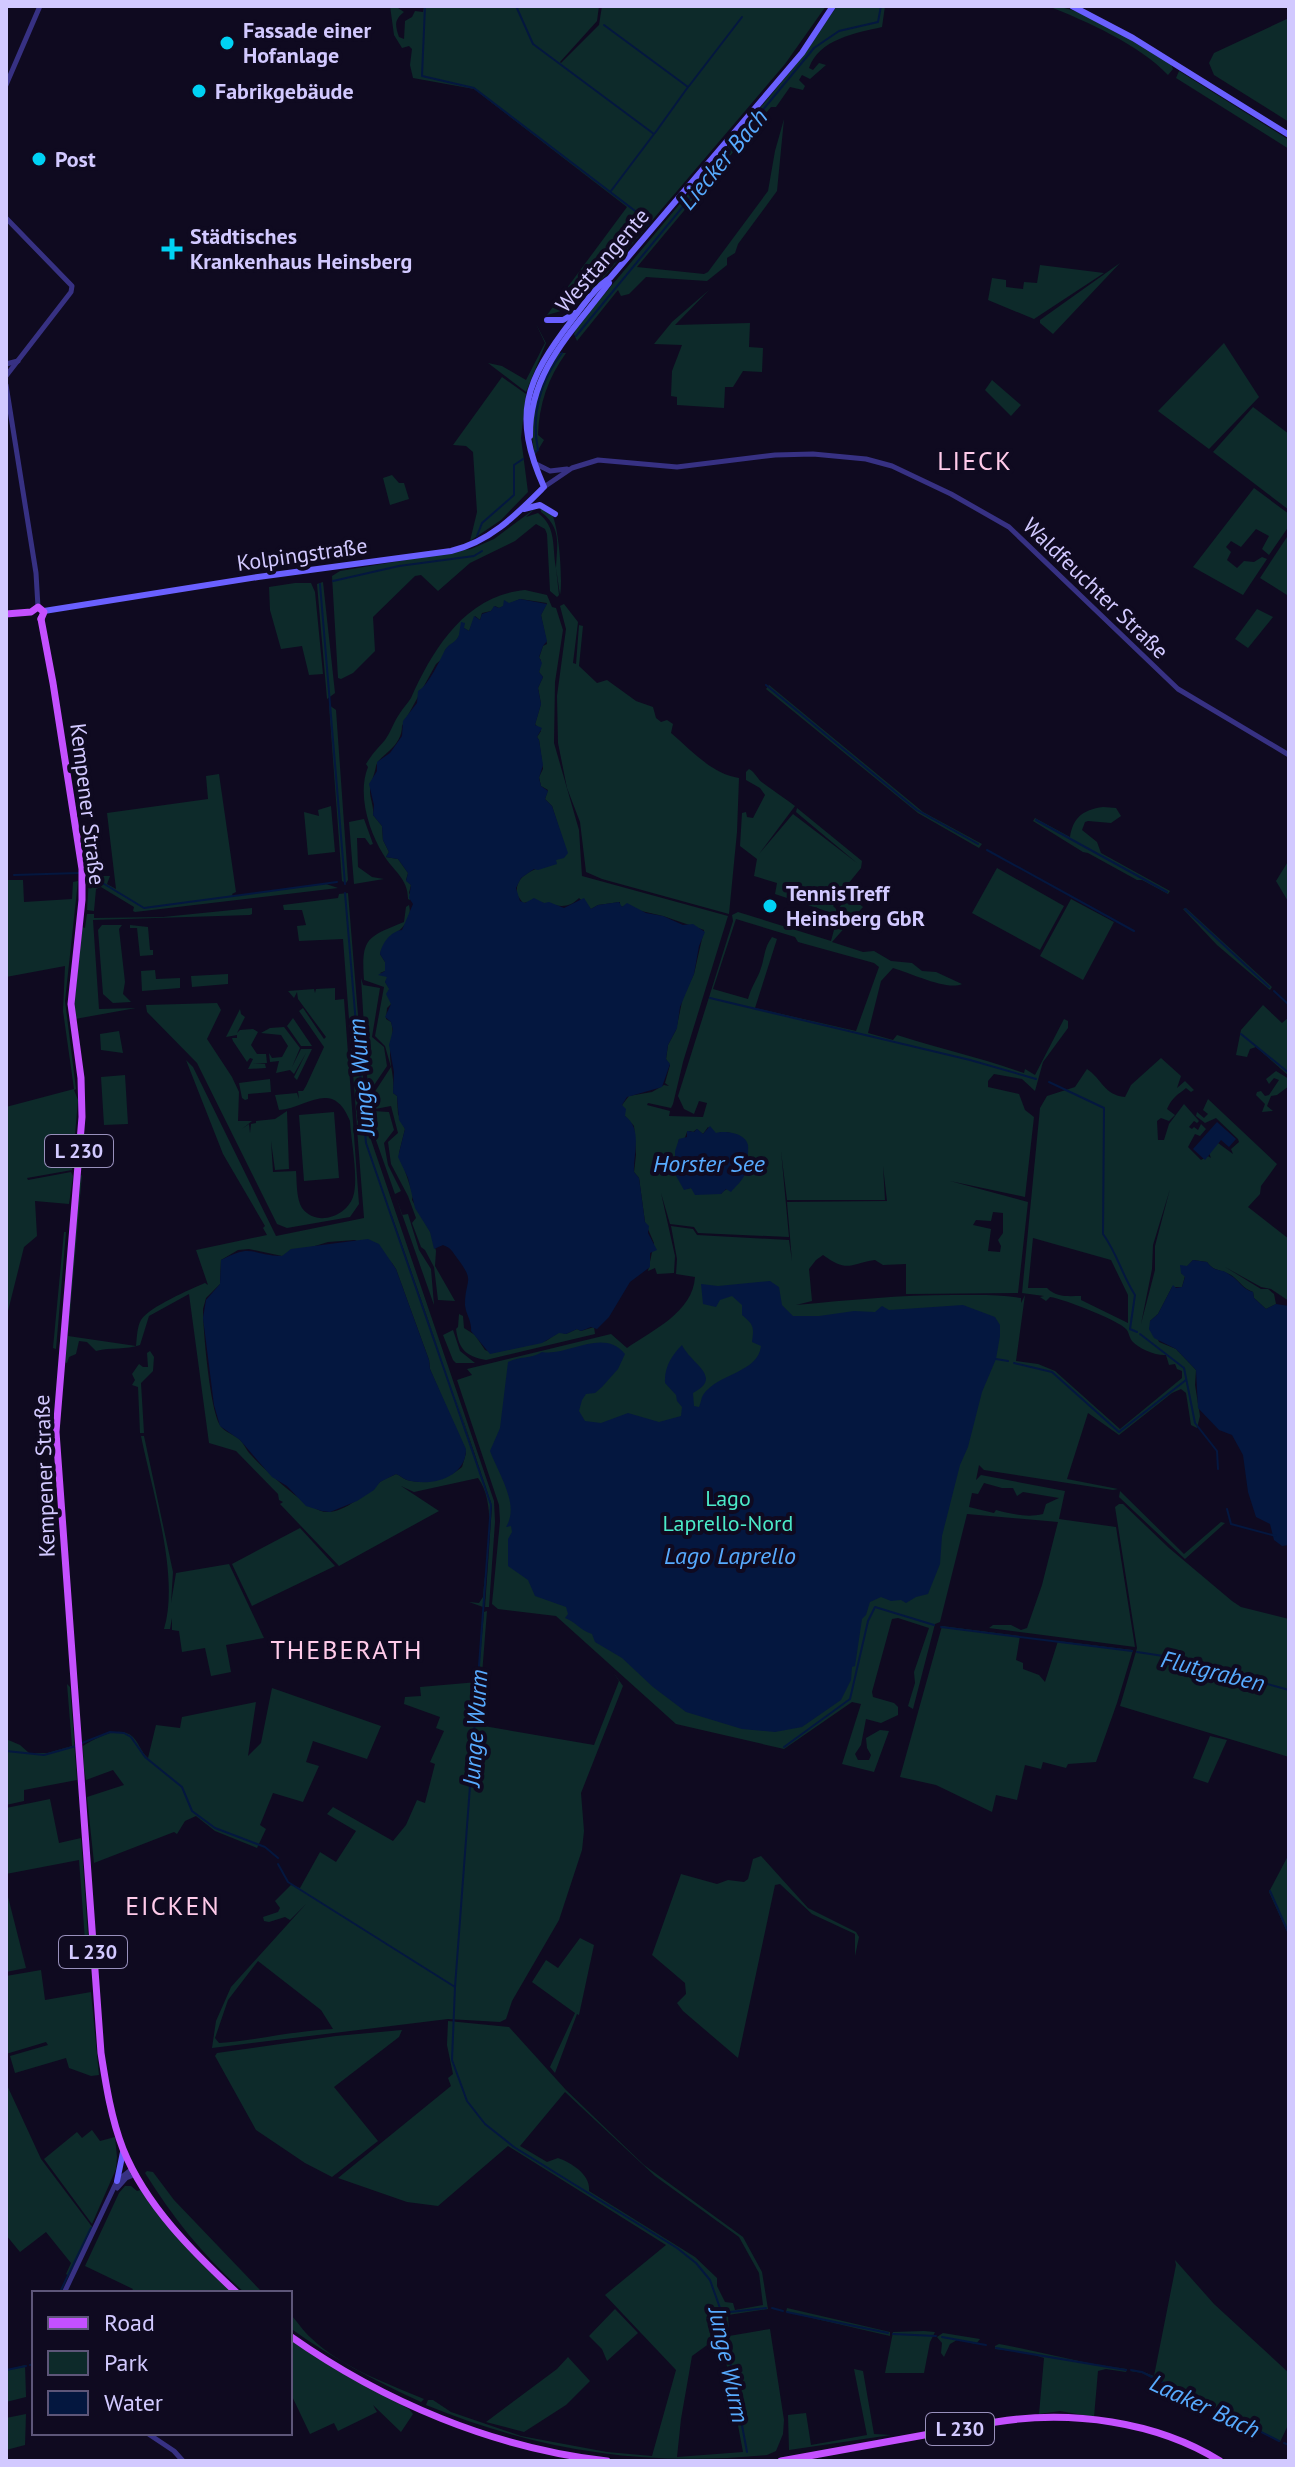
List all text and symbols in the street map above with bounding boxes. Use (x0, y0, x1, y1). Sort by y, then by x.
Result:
place label: Fassade einer Hofanlage (243, 16, 371, 69)
marker: Fassade einer Hofanlage (218, 34, 236, 52)
place label: Fabrikgebäude (215, 77, 354, 105)
marker: Fabrikgebäude (190, 82, 208, 100)
water label: Liecker Bach (672, 102, 774, 216)
place label: Post (55, 145, 96, 173)
marker: Post (30, 150, 48, 168)
street label: Westtangente (549, 202, 655, 318)
place label: Städtisches Krankenhaus Heinsberg (190, 222, 412, 275)
marker: Städtisches Krankenhaus Heinsberg (161, 238, 183, 260)
district label: LIECK (937, 444, 1013, 477)
street label: Waldfeuchter Straße (1017, 511, 1175, 665)
street label: Kolpingstraße (235, 531, 369, 577)
street label: Kempener Straße (64, 722, 112, 886)
place label: TennisTreff Heinsberg GbR (786, 879, 925, 932)
marker: TennisTreff Heinsberg GbR (761, 897, 779, 915)
water label: Junge Wurm (340, 1017, 382, 1139)
road number: L 230 (45, 1135, 113, 1167)
water label: Horster See (653, 1148, 765, 1179)
street label: Kempener Straße (27, 1394, 61, 1558)
park label: Lago Laprello-Nord (663, 1484, 793, 1537)
water label: Lago Laprello (664, 1540, 796, 1571)
district label: THEBERATH (270, 1633, 424, 1666)
water label: Flutgraben (1158, 1643, 1268, 1699)
water label: Junge Wurm (455, 1668, 495, 1790)
district label: EICKEN (125, 1889, 221, 1922)
road number: L 230 (59, 1936, 127, 1968)
legend (32, 2291, 292, 2435)
water label: Junge Wurm (701, 2302, 756, 2426)
text: Road (104, 2307, 155, 2338)
text: Park (104, 2347, 149, 2378)
water label: Laaker Bach (1145, 2367, 1265, 2445)
text: Water (104, 2387, 163, 2418)
road number: L 230 (926, 2413, 994, 2445)

